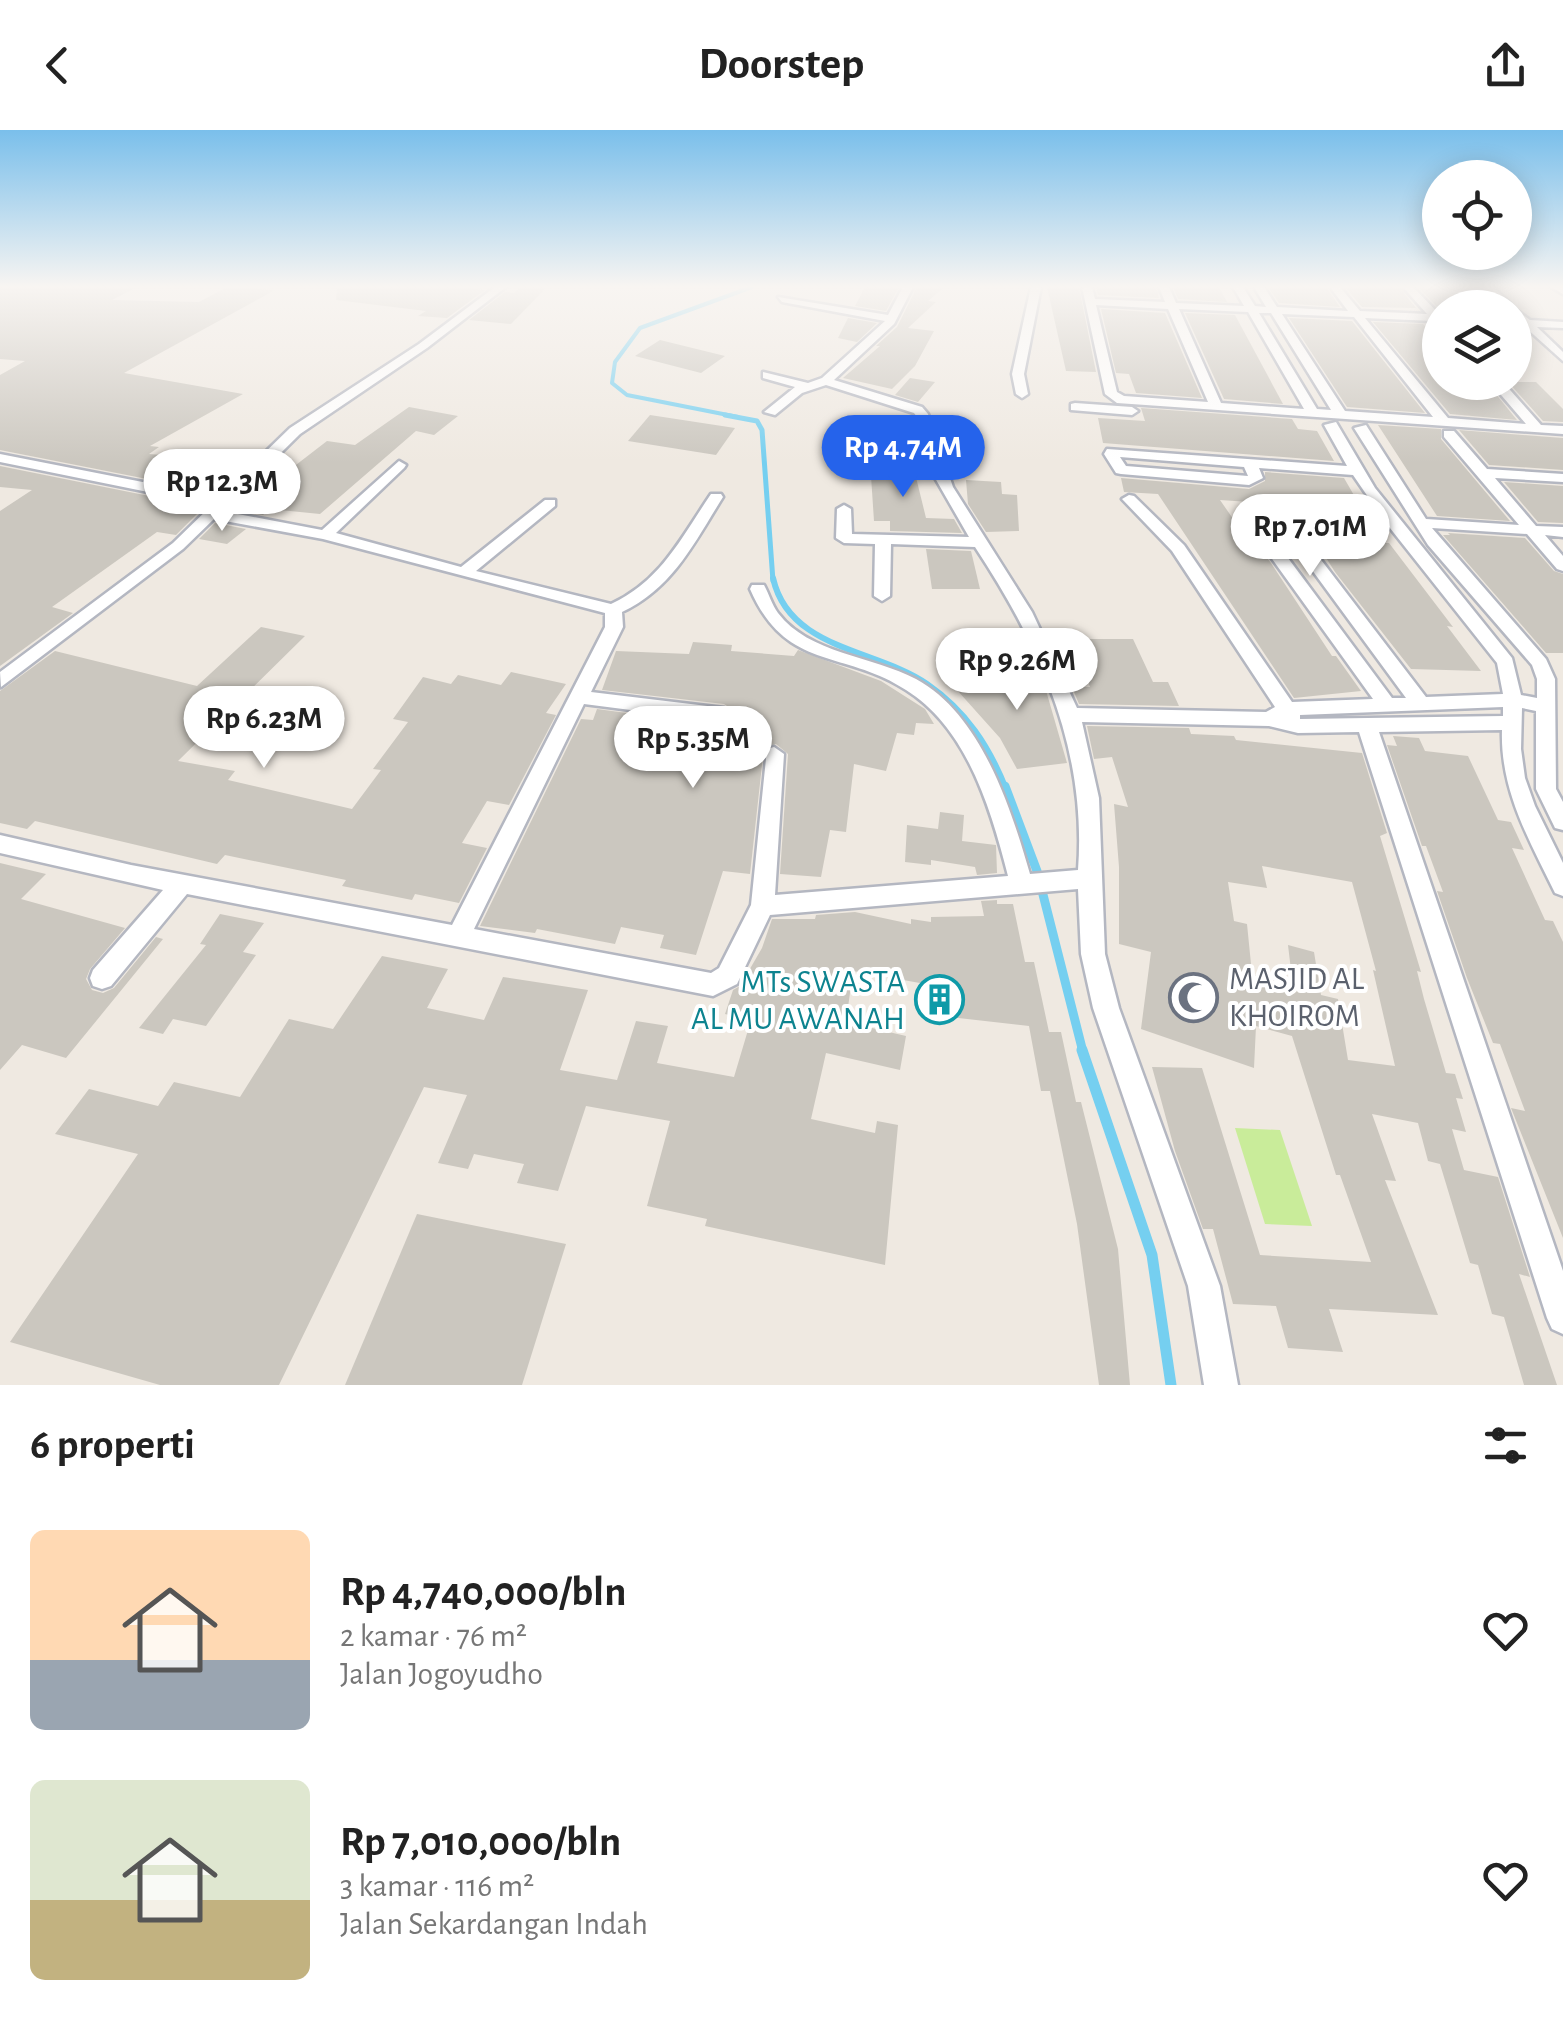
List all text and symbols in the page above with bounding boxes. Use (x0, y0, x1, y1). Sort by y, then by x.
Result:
icon: back (30, 38, 85, 93)
icon: share (1478, 38, 1533, 93)
text: Doorstep (699, 42, 864, 87)
map controls (1422, 160, 1532, 400)
button: locate (1422, 160, 1532, 270)
button: layers (1422, 290, 1532, 400)
pin: Rp 4.74M (800, 415, 1006, 500)
text: Rp 4.74M (844, 431, 962, 463)
pin: Rp 12.3M (119, 449, 325, 534)
text: Rp 12.3M (166, 465, 278, 497)
pin: Rp 7.01M (1207, 494, 1413, 579)
text: Rp 7.01M (1253, 510, 1367, 542)
pin: Rp 9.26M (914, 628, 1120, 713)
text: Rp 9.26M (958, 644, 1076, 676)
pin: Rp 6.23M (161, 686, 367, 771)
text: Rp 6.23M (206, 702, 322, 734)
pin: Rp 5.35M (590, 706, 796, 791)
text: Rp 5.35M (636, 722, 750, 754)
place label: MASJID AL KHOIROM (1229, 963, 1365, 1032)
place label: MTs SWASTA AL MU AWANAH (691, 966, 905, 1035)
mosque icon: MASJID AL KHOIROM (1168, 971, 1220, 1023)
building icon: MTs SWASTA AL MU AWANAH (914, 974, 966, 1026)
icon: filters (1478, 1418, 1533, 1473)
text: 6 properti (30, 1424, 195, 1466)
icon: home (110, 1570, 230, 1690)
text: Rp 4,740,000/bln (340, 1571, 626, 1613)
icon: heart (1478, 1603, 1533, 1658)
text: 2 kamar · 76 m² (340, 1620, 527, 1652)
text: Jalan Jogoyudho (340, 1658, 543, 1690)
icon: home (110, 1820, 230, 1940)
text: Rp 7,010,000/bln (340, 1821, 621, 1863)
icon: heart (1478, 1853, 1533, 1908)
text: 3 kamar · 116 m² (340, 1870, 534, 1902)
text: Jalan Sekardangan Indah (340, 1908, 648, 1940)

